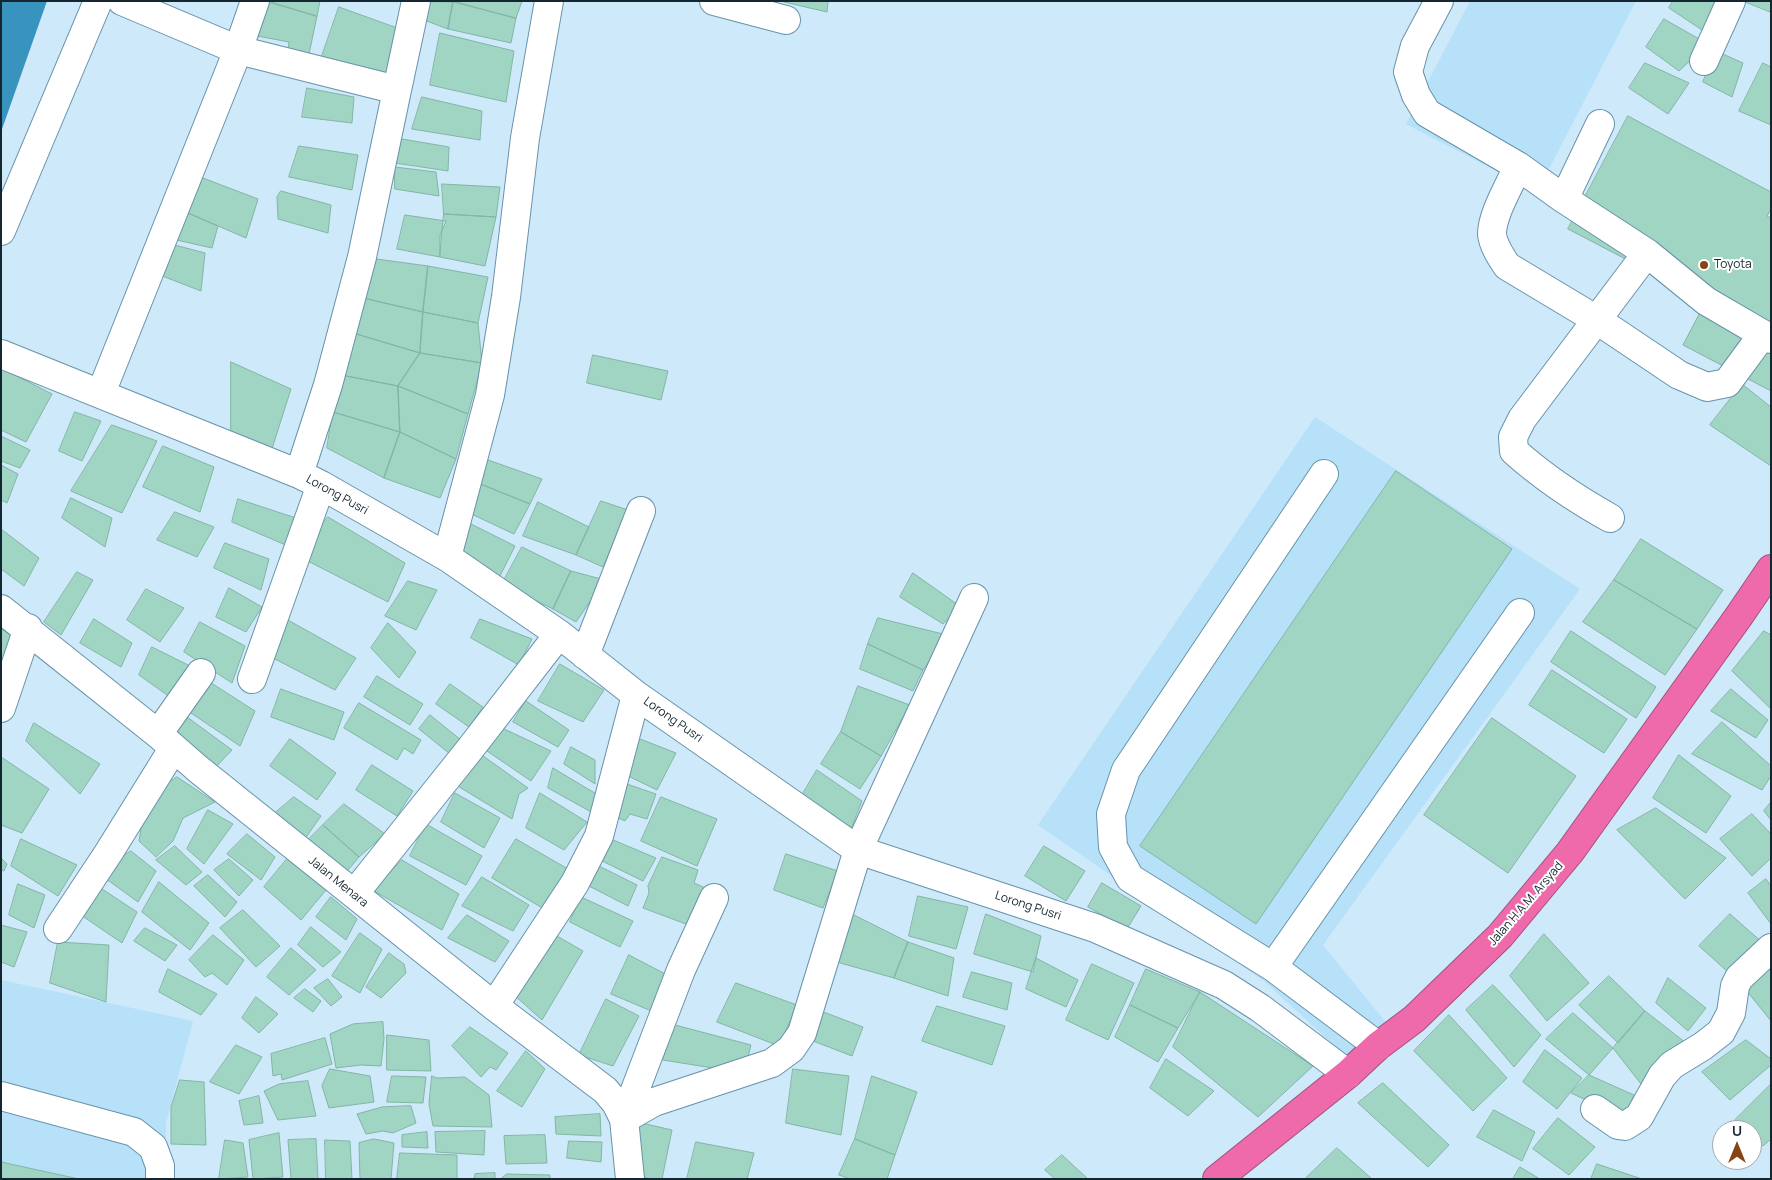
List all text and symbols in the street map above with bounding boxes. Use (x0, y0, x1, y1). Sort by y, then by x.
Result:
place label: Toyota (1714, 258, 1752, 272)
marker: Toyota (1698, 259, 1710, 271)
street label: Lorong Pusri (303, 472, 371, 518)
street label: Lorong Pusri (641, 694, 705, 746)
street label: Jalan Menara (305, 854, 371, 910)
street label: Jalan H.A.M. Arsyad (1486, 859, 1566, 949)
street label: Lorong Pusri (993, 888, 1063, 924)
north arrow (1712, 1120, 1762, 1170)
text: U (1732, 1121, 1742, 1140)

